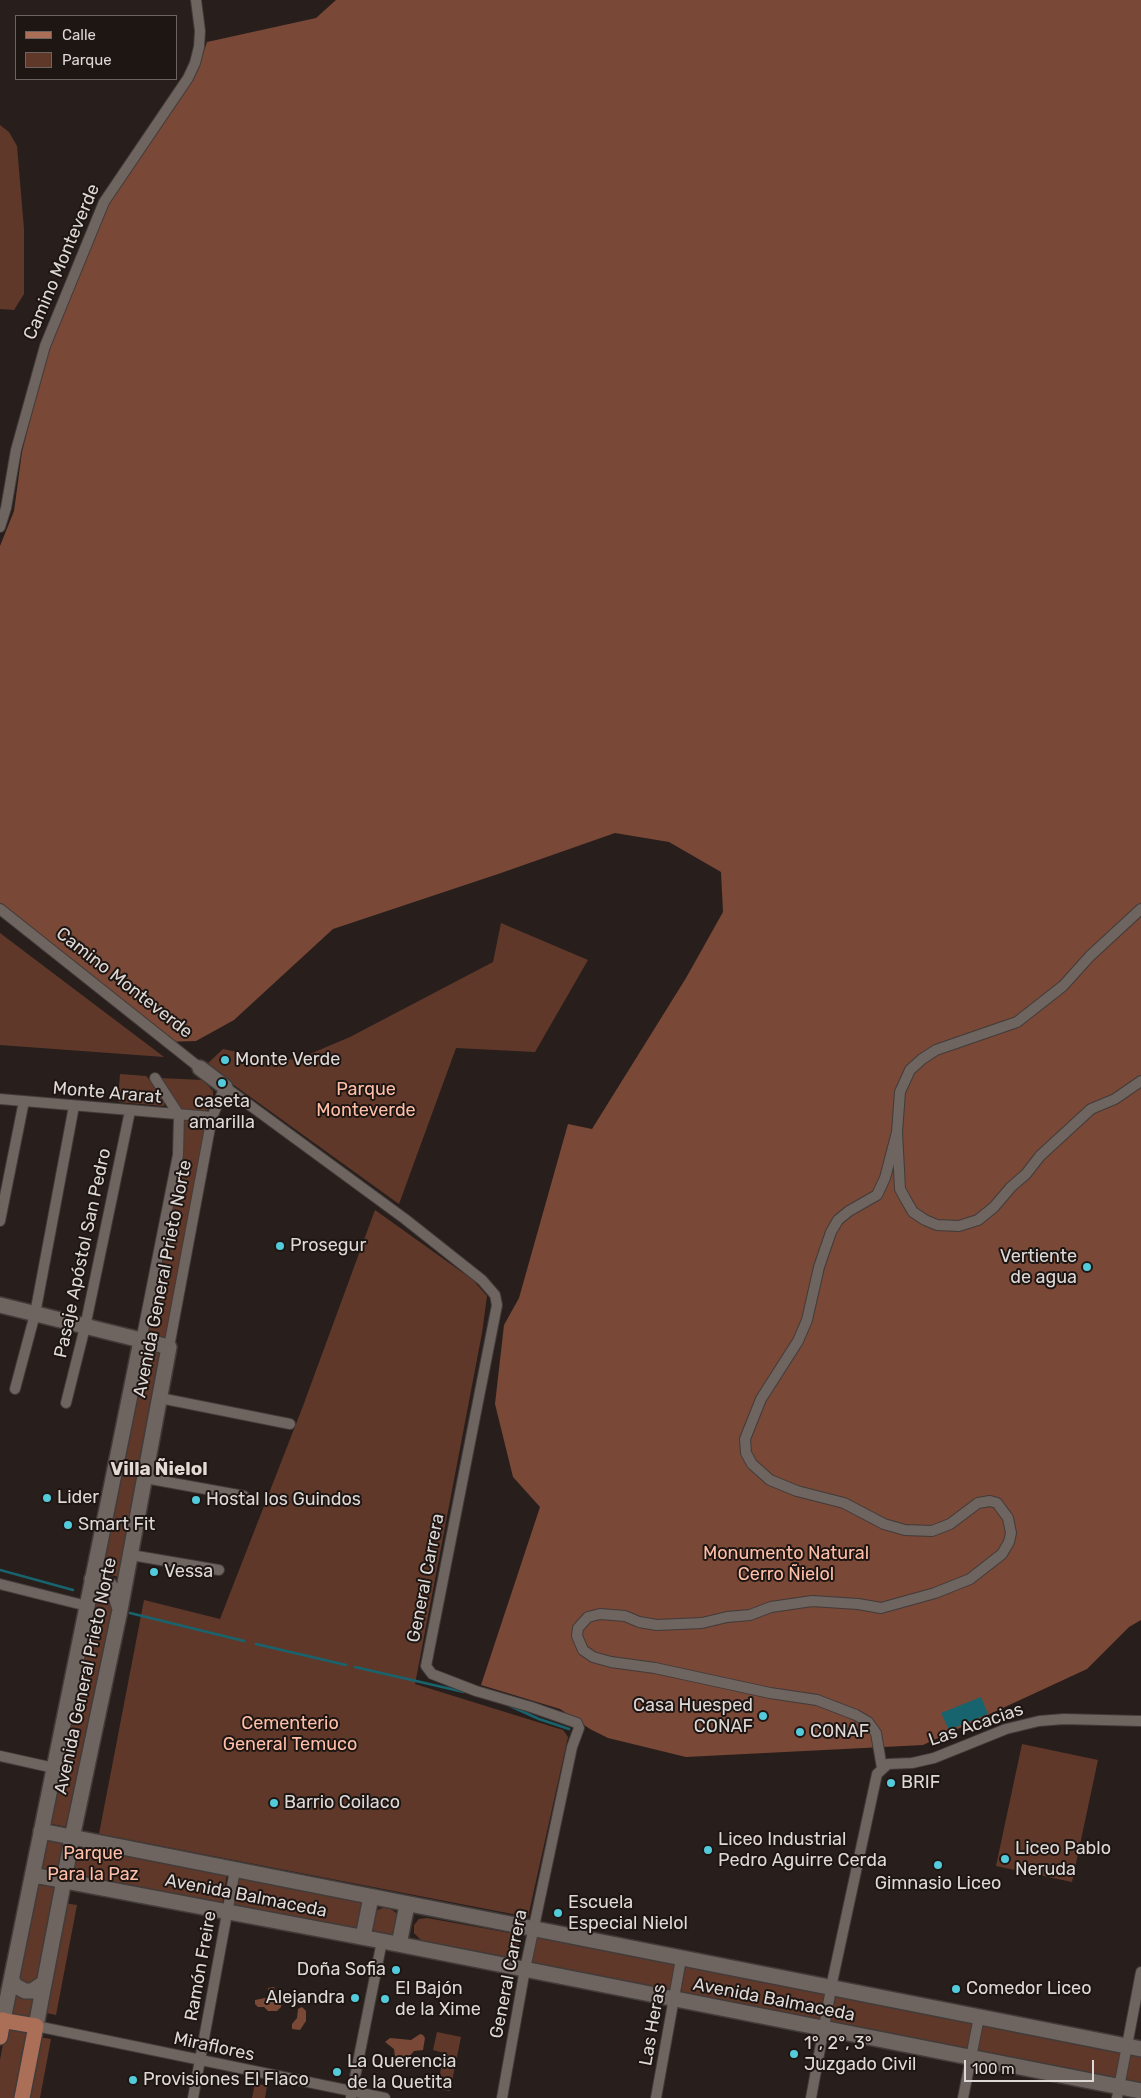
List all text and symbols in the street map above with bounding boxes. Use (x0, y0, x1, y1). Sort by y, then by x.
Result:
legend (15, 15, 178, 80)
text: Calle (62, 26, 96, 44)
text: Parque (62, 51, 112, 69)
street label: Camino Monteverde (19, 181, 105, 343)
street label: Camino Monteverde (51, 923, 197, 1043)
place label: Monte Verde (235, 1049, 340, 1071)
marker: Monte Verde (219, 1054, 231, 1066)
street label: Monte Ararat (52, 1077, 162, 1109)
marker: caseta amarilla (216, 1077, 228, 1089)
park label: Parque Monteverde (316, 1079, 416, 1122)
place label: caseta amarilla (189, 1091, 255, 1134)
street label: Pasaje Apóstol San Pedro (50, 1146, 116, 1360)
street label: Avenida General Prieto Norte (129, 1158, 197, 1400)
place label: Prosegur (290, 1235, 366, 1257)
marker: Prosegur (274, 1240, 286, 1252)
place label: Vertiente de agua (1000, 1246, 1077, 1288)
marker: Vertiente de agua (1081, 1261, 1093, 1273)
district label: Villa Ñielol (110, 1459, 208, 1481)
place label: Lider (57, 1487, 99, 1509)
place label: Hostal los Guindos (206, 1489, 361, 1511)
marker: Lider (41, 1492, 53, 1504)
marker: Hostal los Guindos (190, 1494, 202, 1506)
street label: General Carrera (403, 1512, 449, 1644)
place label: Smart Fit (78, 1514, 155, 1536)
marker: Smart Fit (62, 1519, 74, 1531)
park label: Monumento Natural Cerro Ñielol (703, 1543, 869, 1586)
street label: Avenida General Prieto Norte (50, 1556, 122, 1796)
place label: Vessa (164, 1561, 213, 1583)
marker: Vessa (148, 1566, 160, 1578)
place label: Casa Huesped CONAF (633, 1695, 753, 1738)
street label: Las Acacias (926, 1699, 1026, 1751)
marker: Casa Huesped CONAF (757, 1710, 769, 1722)
park label: Cementerio General Temuco (223, 1713, 357, 1756)
place label: CONAF (810, 1721, 869, 1743)
marker: CONAF (794, 1726, 806, 1738)
place label: BRIF (901, 1772, 940, 1794)
marker: BRIF (885, 1777, 897, 1789)
place label: Barrio Coilaco (284, 1792, 400, 1814)
marker: Barrio Coilaco (268, 1797, 280, 1809)
place label: Liceo Industrial Pedro Aguirre Cerda (718, 1829, 887, 1872)
place label: Liceo Pablo Neruda (1015, 1838, 1111, 1880)
park label: Parque Para la Paz (47, 1843, 139, 1886)
marker: Liceo Industrial Pedro Aguirre Cerda (702, 1844, 714, 1856)
marker: Liceo Pablo Neruda (999, 1853, 1011, 1865)
marker: Gimnasio Liceo (932, 1859, 944, 1871)
street label: Avenida Balmaceda (163, 1870, 329, 1922)
place label: Gimnasio Liceo (875, 1873, 1001, 1895)
place label: Escuela Especial Nielol (568, 1892, 688, 1935)
marker: Escuela Especial Nielol (552, 1907, 564, 1919)
street label: General Carrera (486, 1908, 532, 2040)
street label: Ramón Freire (181, 1909, 221, 2023)
place label: Doña Sofia (297, 1959, 386, 1981)
marker: Doña Sofia (390, 1964, 402, 1976)
street label: Avenida Balmaceda (691, 1974, 857, 2026)
place label: El Bajón de la Xime (395, 1978, 481, 2020)
place label: Comedor Liceo (966, 1978, 1092, 2000)
street label: Las Heras (635, 1983, 671, 2067)
marker: Comedor Liceo (950, 1983, 962, 1995)
place label: Alejandra (266, 1987, 345, 2009)
marker: Alejandra (349, 1992, 361, 2004)
marker: El Bajón de la Xime (379, 1993, 391, 2005)
street label: Miraflores (172, 2028, 256, 2066)
place label: 1°, 2°, 3° Juzgado Civil (804, 2033, 916, 2076)
marker: 1°, 2°, 3° Juzgado Civil (788, 2048, 800, 2060)
scale bar (966, 2050, 1096, 2082)
place label: La Querencia de la Quetita (347, 2051, 456, 2094)
text: 100 m (972, 2060, 1014, 2078)
marker: La Querencia de la Quetita (331, 2066, 343, 2078)
place label: Provisiones El Flaco (143, 2069, 309, 2091)
marker: Provisiones El Flaco (127, 2074, 139, 2086)

